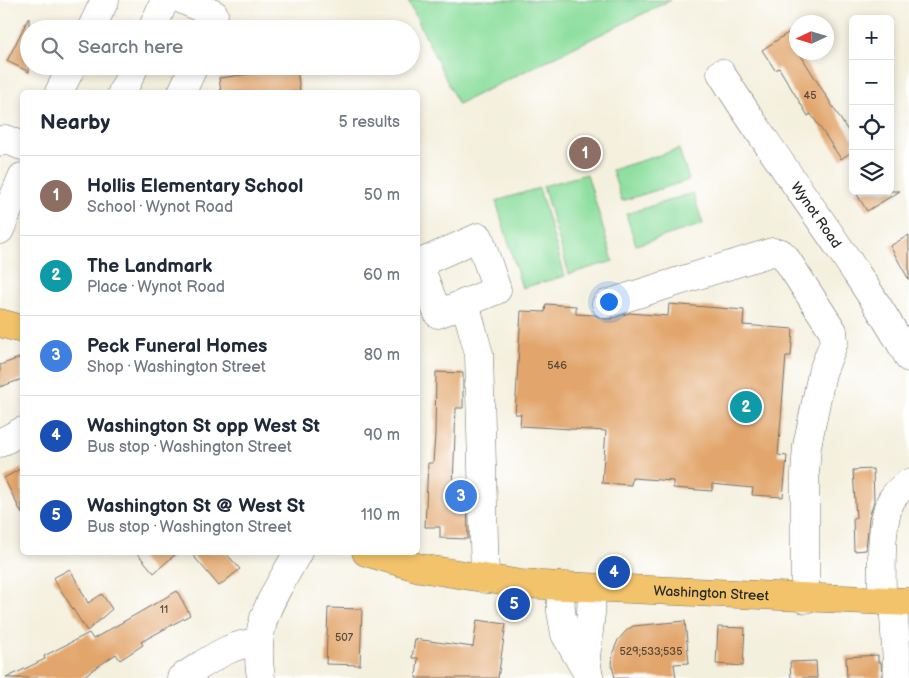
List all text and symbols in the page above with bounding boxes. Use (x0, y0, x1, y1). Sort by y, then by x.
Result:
north arrow (789, 15, 834, 60)
map controls (849, 15, 894, 195)
button: + (849, 15, 894, 60)
search box (20, 20, 420, 75)
icon: search (38, 34, 66, 62)
text: Search here (78, 36, 183, 59)
button: − (849, 60, 894, 105)
house number: 45 (803, 89, 817, 102)
button: locate (849, 105, 894, 150)
text: Nearby (40, 110, 110, 135)
text: 5 results (338, 113, 400, 132)
pin: 1 (569, 134, 601, 172)
button: layers (849, 150, 894, 195)
text: Hollis Elementary School (87, 175, 303, 198)
street label: Wynot Road (788, 179, 845, 251)
text: 1 (53, 186, 59, 205)
text: 50 m (364, 186, 400, 205)
text: School · Wynot Road (87, 198, 233, 217)
text: The Landmark (87, 255, 212, 278)
text: 2 (51, 266, 61, 285)
text: 60 m (363, 266, 400, 285)
text: Place · Wynot Road (87, 278, 225, 297)
your location (596, 289, 622, 315)
text: Peck Funeral Homes (87, 335, 267, 358)
text: 3 (51, 346, 61, 365)
text: 80 m (364, 346, 400, 365)
text: Shop · Washington Street (87, 358, 266, 377)
house number: 546 (547, 359, 567, 372)
pin: 2 (730, 388, 762, 426)
text: Washington St opp West St (87, 415, 320, 438)
text: 4 (51, 426, 61, 445)
text: 90 m (364, 426, 400, 445)
text: Bus stop · Washington Street (87, 438, 292, 457)
pin: 3 (445, 477, 477, 515)
text: Washington St @ West St (87, 495, 305, 518)
text: 5 (51, 506, 61, 525)
text: 110 m (361, 506, 400, 525)
text: Bus stop · Washington Street (87, 518, 292, 537)
pin: 4 (598, 553, 630, 591)
street label: Washington Street (653, 582, 770, 604)
pin: 5 (498, 585, 530, 623)
house number: 11 (160, 603, 168, 616)
house number: 507 (335, 631, 354, 644)
house number: 529;533;535 (620, 645, 682, 658)

